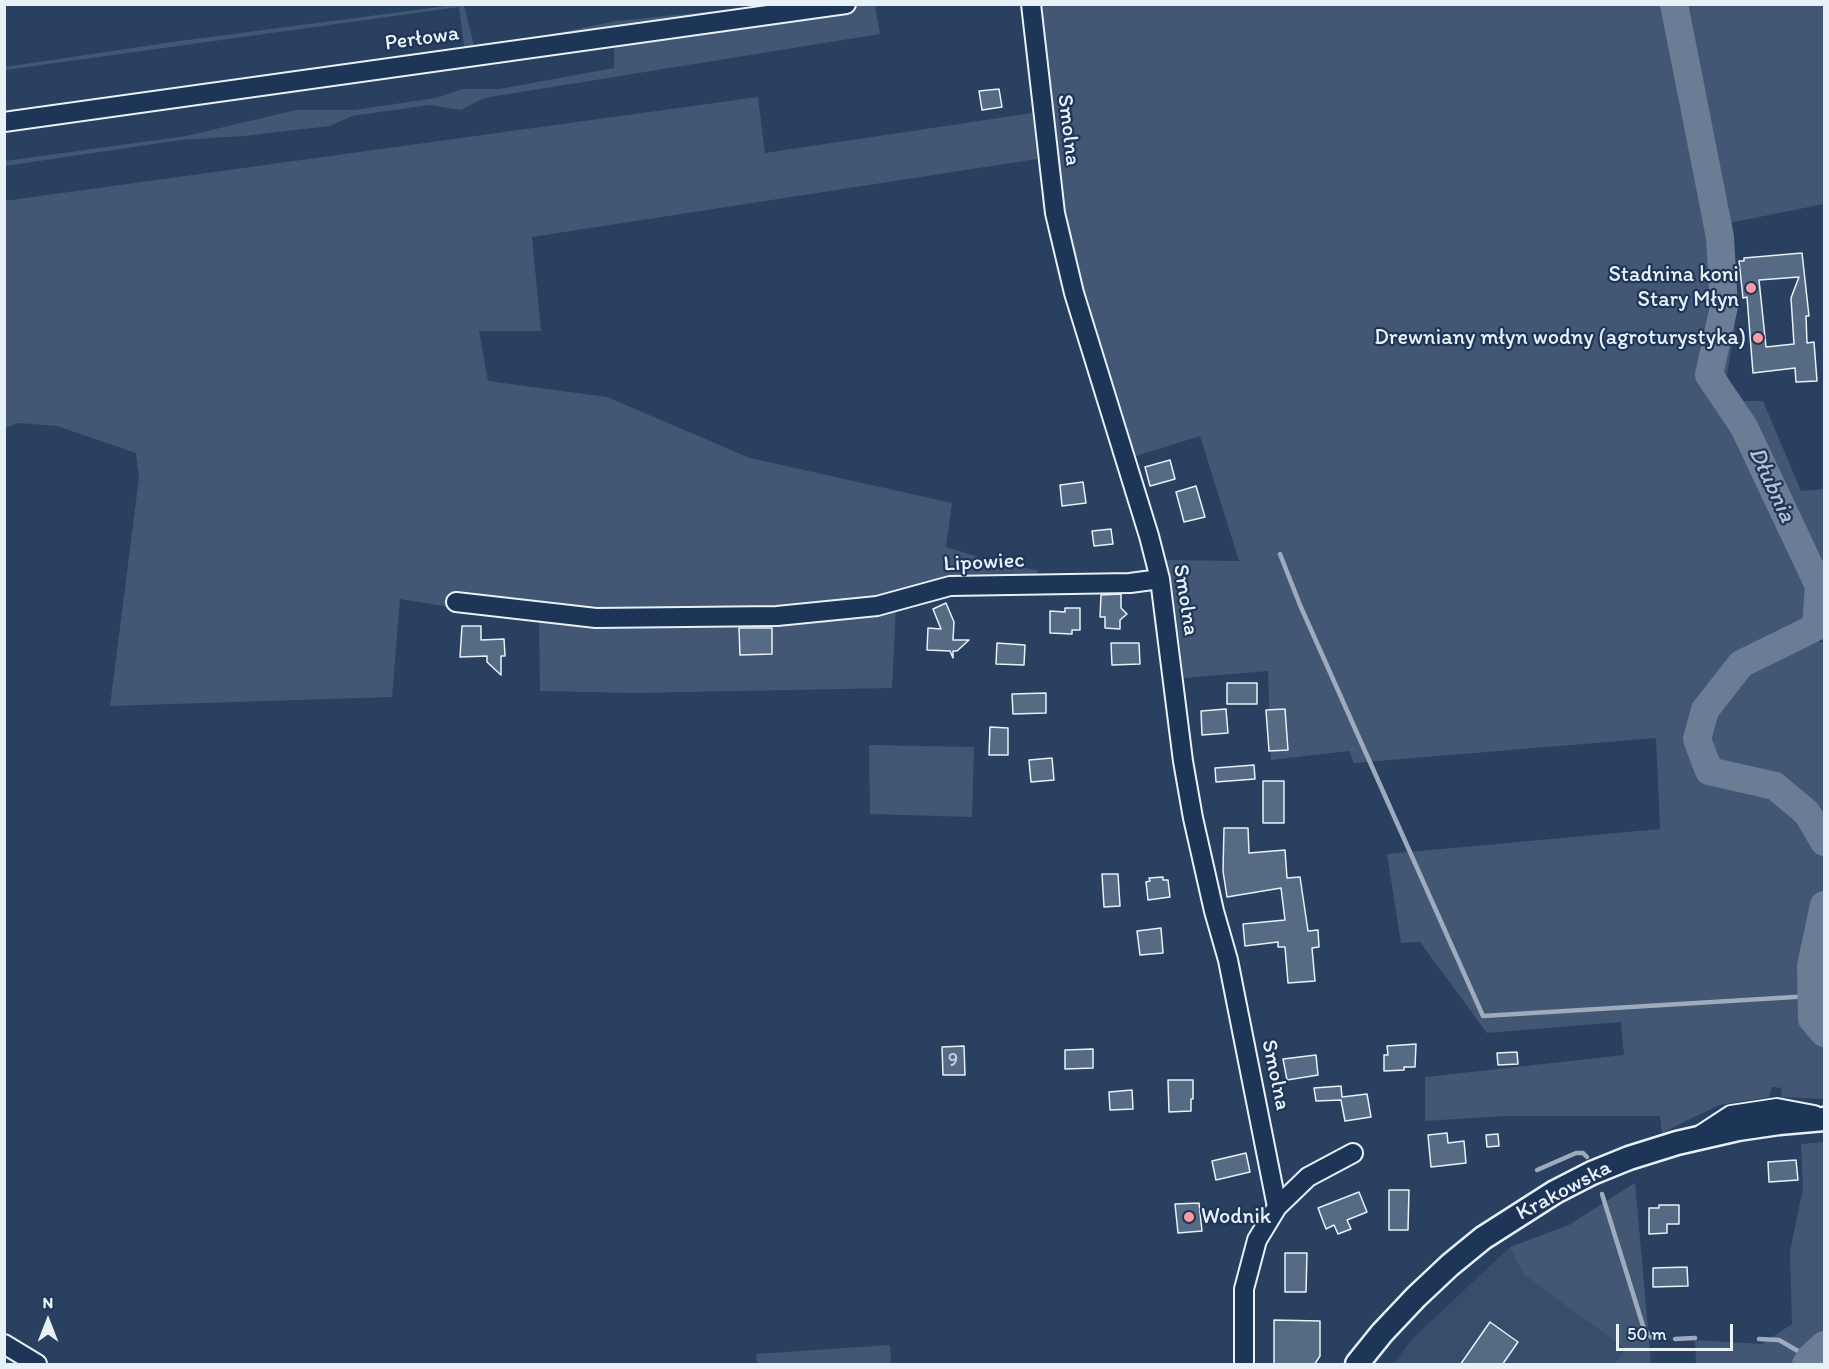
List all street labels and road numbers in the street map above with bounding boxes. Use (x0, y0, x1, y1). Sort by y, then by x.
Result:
street label: Perłowa (383, 21, 461, 57)
street label: Smolna (1051, 93, 1085, 167)
street label: Lipowiec (943, 548, 1025, 578)
street label: Smolna (1166, 563, 1204, 637)
street label: Smolna (1255, 1037, 1295, 1113)
street label: Krakowska (1512, 1155, 1616, 1227)

